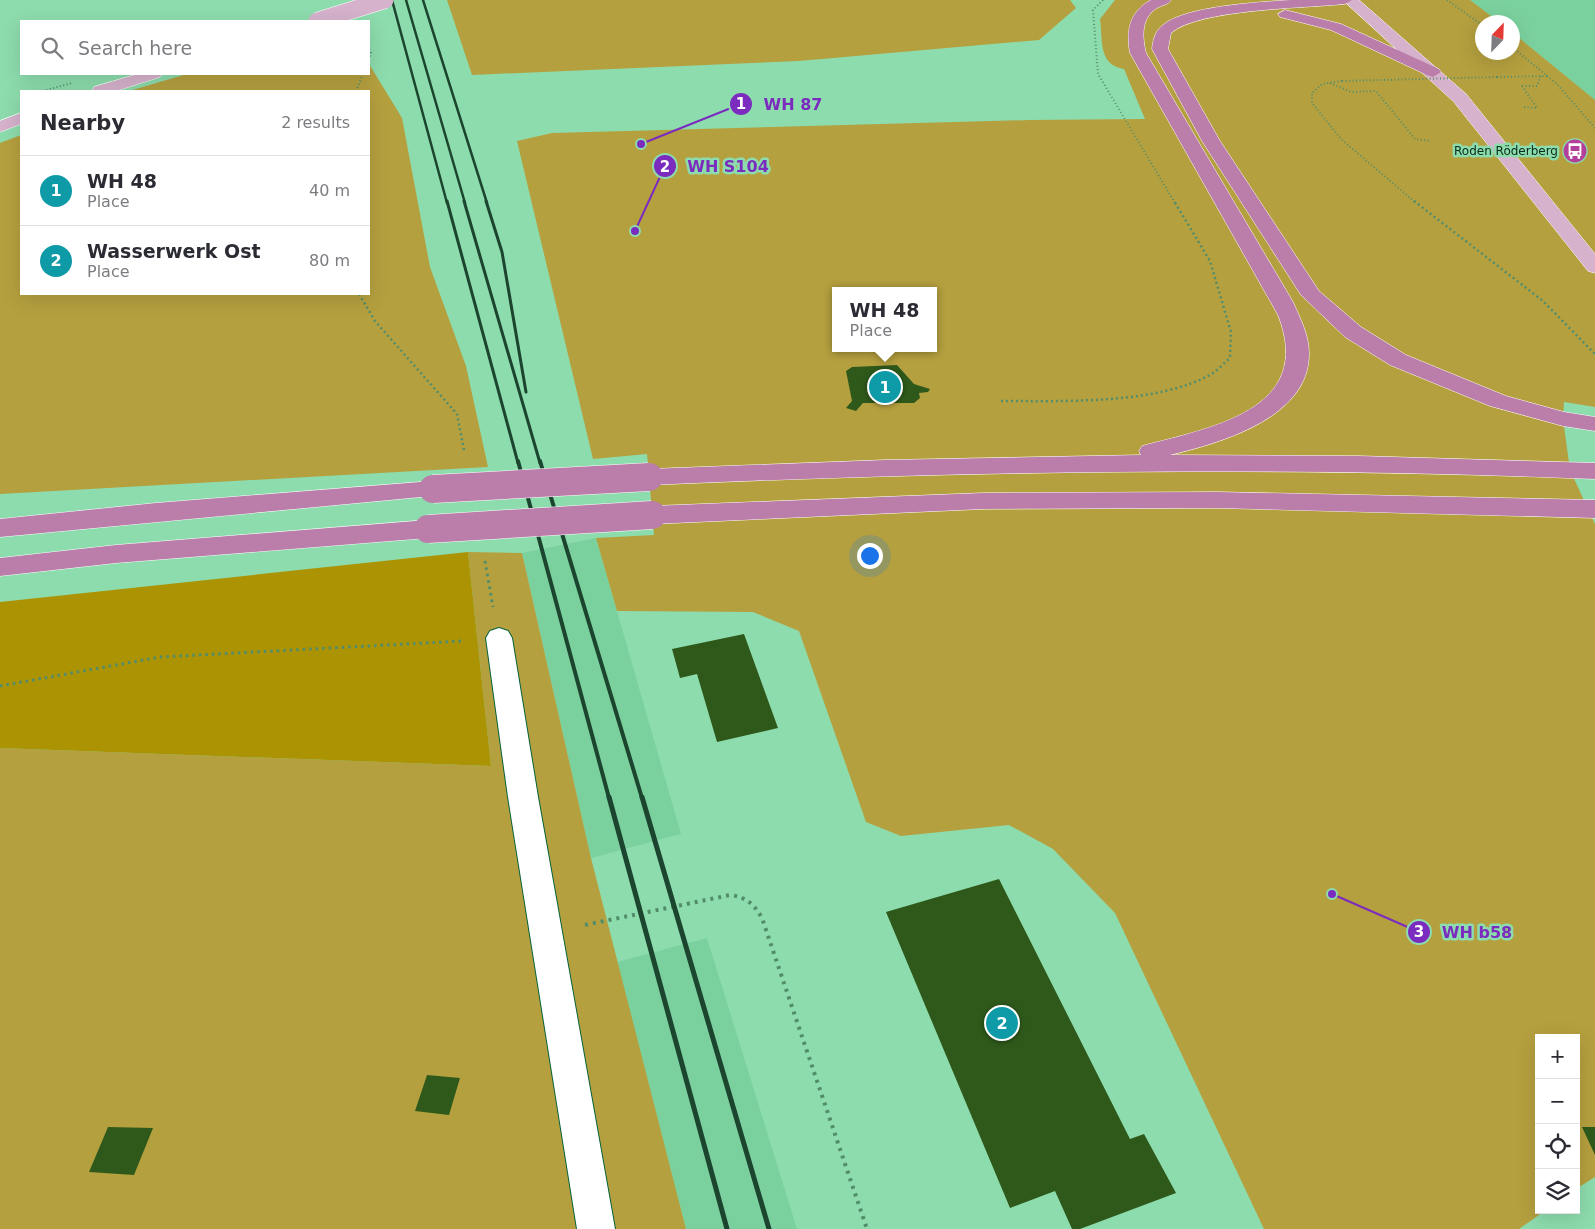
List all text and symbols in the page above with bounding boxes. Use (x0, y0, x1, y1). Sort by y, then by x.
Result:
north arrow (1475, 15, 1520, 60)
search box (20, 20, 370, 75)
icon: search (38, 34, 66, 62)
text: Search here (78, 37, 192, 59)
callout: WH 87 (729, 89, 833, 120)
text: 1 (736, 95, 746, 113)
text: WH 87 (764, 95, 822, 114)
text: Nearby (40, 111, 125, 135)
text: 2 results (281, 113, 350, 132)
bus stop icon: Roden Röderberg (1562, 138, 1588, 164)
place label: Roden Röderberg (1454, 144, 1558, 158)
callout: WH S104 (652, 151, 779, 182)
text: WH S104 (687, 157, 769, 176)
text: 2 (660, 158, 670, 176)
text: WH 48 (87, 170, 157, 192)
text: 1 (50, 181, 62, 200)
text: 40 m (309, 181, 350, 200)
text: Place (87, 192, 130, 211)
text: Wasserwerk Ost (87, 240, 261, 262)
text: 2 (50, 251, 62, 270)
text: 80 m (309, 251, 350, 270)
text: Place (87, 262, 130, 281)
popup (832, 287, 937, 352)
text: WH 48 (850, 299, 919, 321)
text: Place (850, 321, 892, 340)
pin: 1 (869, 368, 901, 406)
your location (857, 543, 883, 569)
callout: WH b58 (1406, 916, 1522, 947)
text: 3 (1414, 923, 1424, 941)
text: WH b58 (1442, 923, 1512, 942)
pin: 2 (986, 1004, 1018, 1042)
map controls (1535, 1034, 1580, 1214)
button: + (1535, 1034, 1580, 1079)
button: − (1535, 1079, 1580, 1124)
button: locate (1535, 1124, 1580, 1169)
button: layers (1535, 1169, 1580, 1214)

